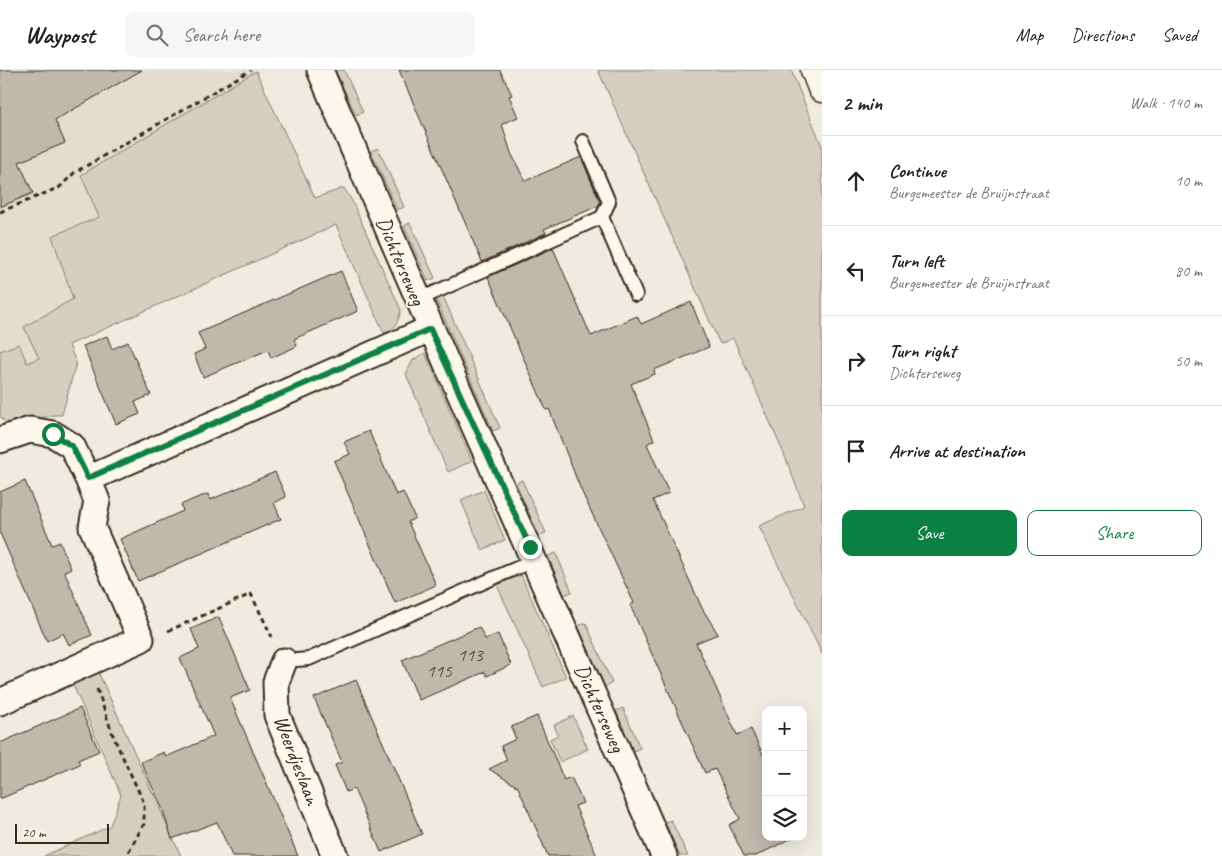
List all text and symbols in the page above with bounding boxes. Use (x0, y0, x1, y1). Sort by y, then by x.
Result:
search box (125, 12, 475, 57)
text: Waypost (25, 20, 95, 50)
icon: search (143, 21, 171, 49)
text: Search here (183, 23, 260, 47)
text: Map (1016, 24, 1043, 46)
text: Directions (1071, 24, 1134, 46)
text: Saved (1162, 24, 1197, 46)
text: 2 min (842, 90, 882, 116)
text: Walk · 140 m (1130, 93, 1202, 113)
text: Continue (889, 159, 946, 183)
icon: ahead (842, 167, 870, 195)
text: 10 m (1175, 171, 1202, 191)
text: Burgemeester de Bruijnstraat (889, 183, 1049, 203)
street label: Dichterseweg (371, 213, 432, 311)
text: Turn left (889, 249, 944, 273)
icon: left (842, 257, 870, 285)
text: 80 m (1175, 261, 1202, 281)
text: Burgemeester de Bruijnstraat (889, 273, 1049, 293)
text: Turn right (889, 339, 956, 363)
icon: right (842, 347, 870, 375)
text: 50 m (1175, 351, 1202, 371)
text: Dichterseweg (889, 363, 961, 383)
route start (42, 423, 65, 446)
icon: arrive (842, 437, 870, 465)
text: Arrive at destination (889, 439, 1025, 463)
button: Save (842, 510, 1017, 556)
button: Share (1027, 510, 1202, 556)
route end (519, 536, 542, 559)
house number: 113 (457, 643, 484, 667)
house number: 115 (426, 659, 453, 683)
street label: Dichterseweg (569, 660, 632, 758)
map controls (762, 706, 807, 841)
button: + (762, 706, 807, 751)
street label: Weerdjeslaan (268, 712, 326, 810)
button: − (762, 751, 807, 796)
button: layers (762, 796, 807, 841)
scale bar (15, 821, 109, 844)
text: 20 m (22, 824, 46, 841)

